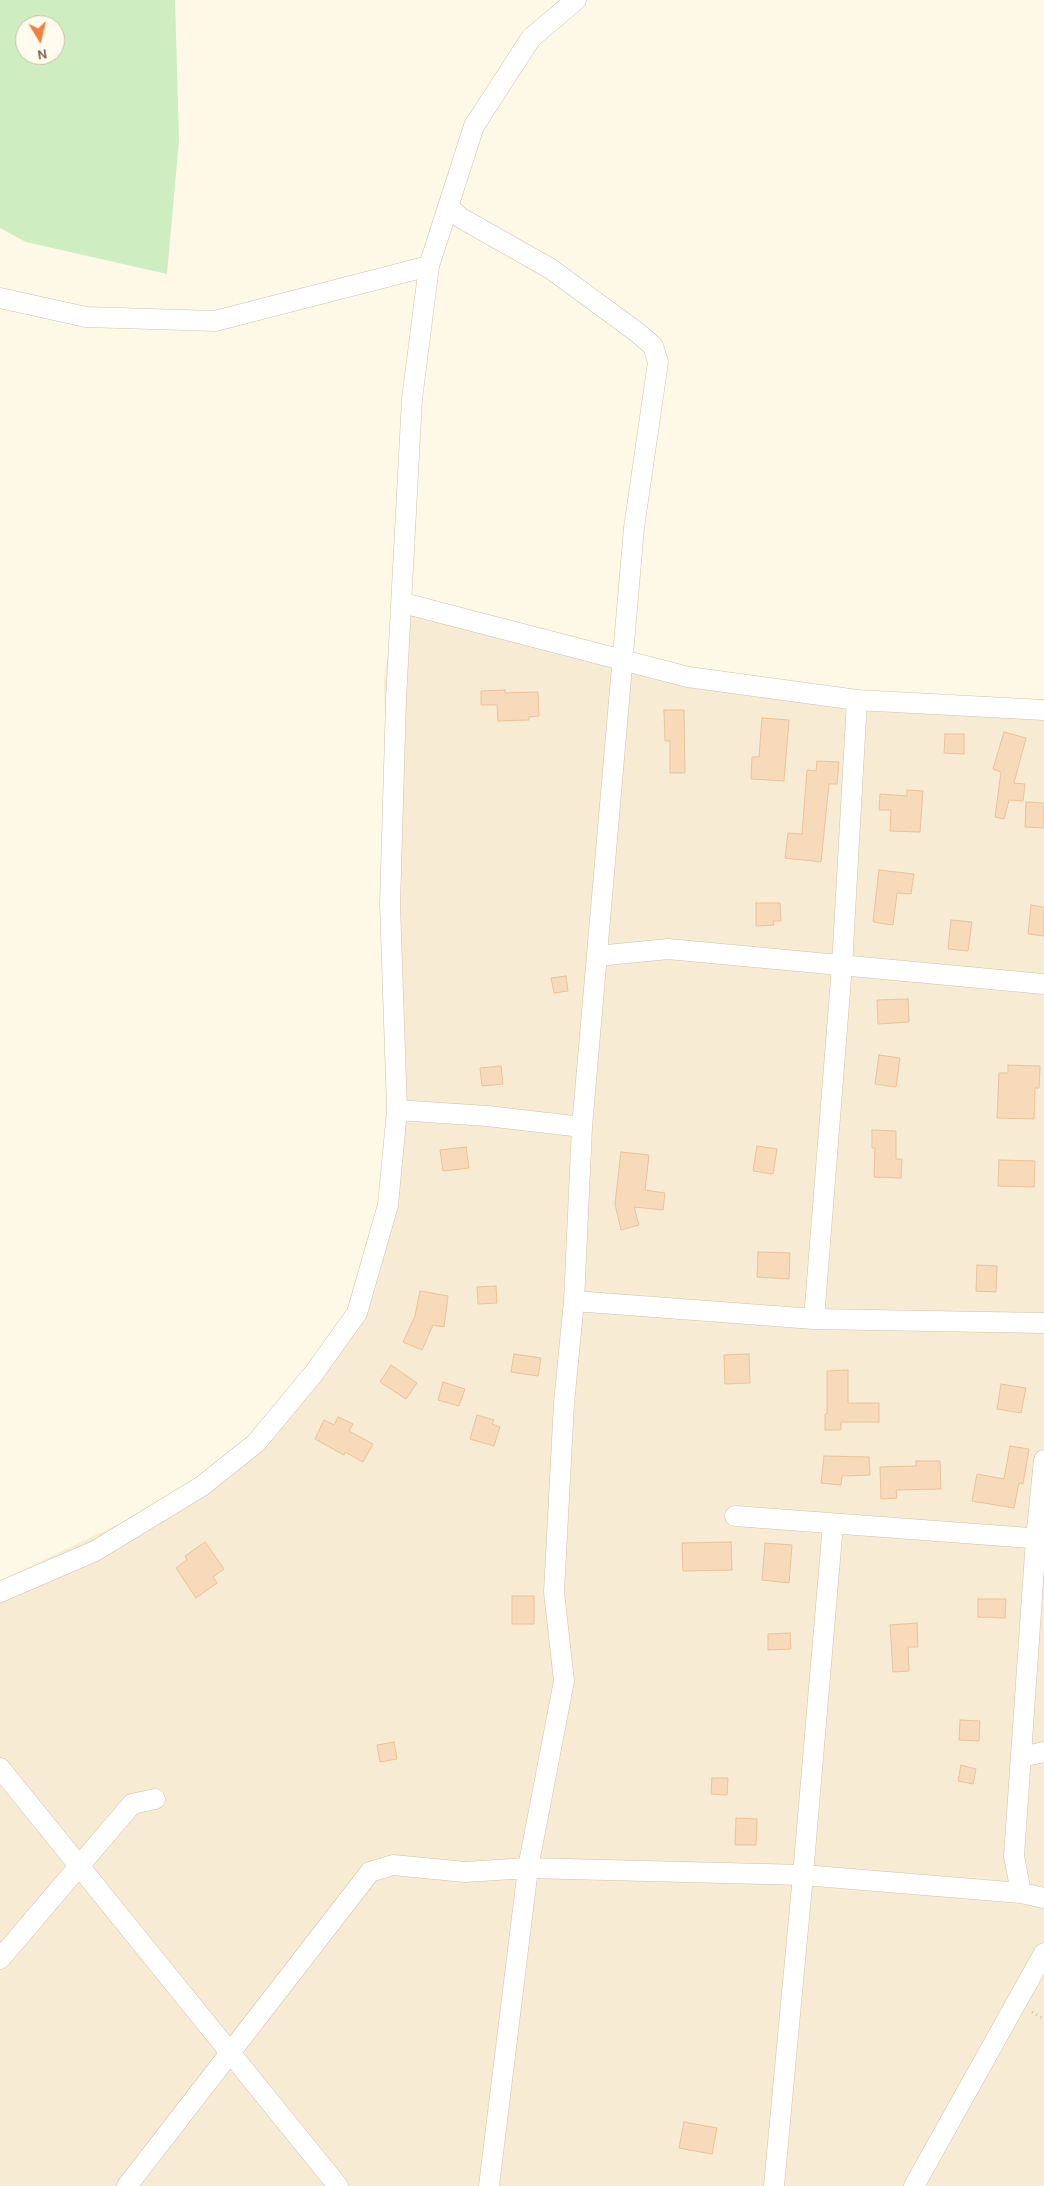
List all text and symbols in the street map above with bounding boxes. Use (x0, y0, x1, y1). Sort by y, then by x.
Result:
north arrow (15, 15, 65, 65)
text: N (36, 45, 49, 64)

